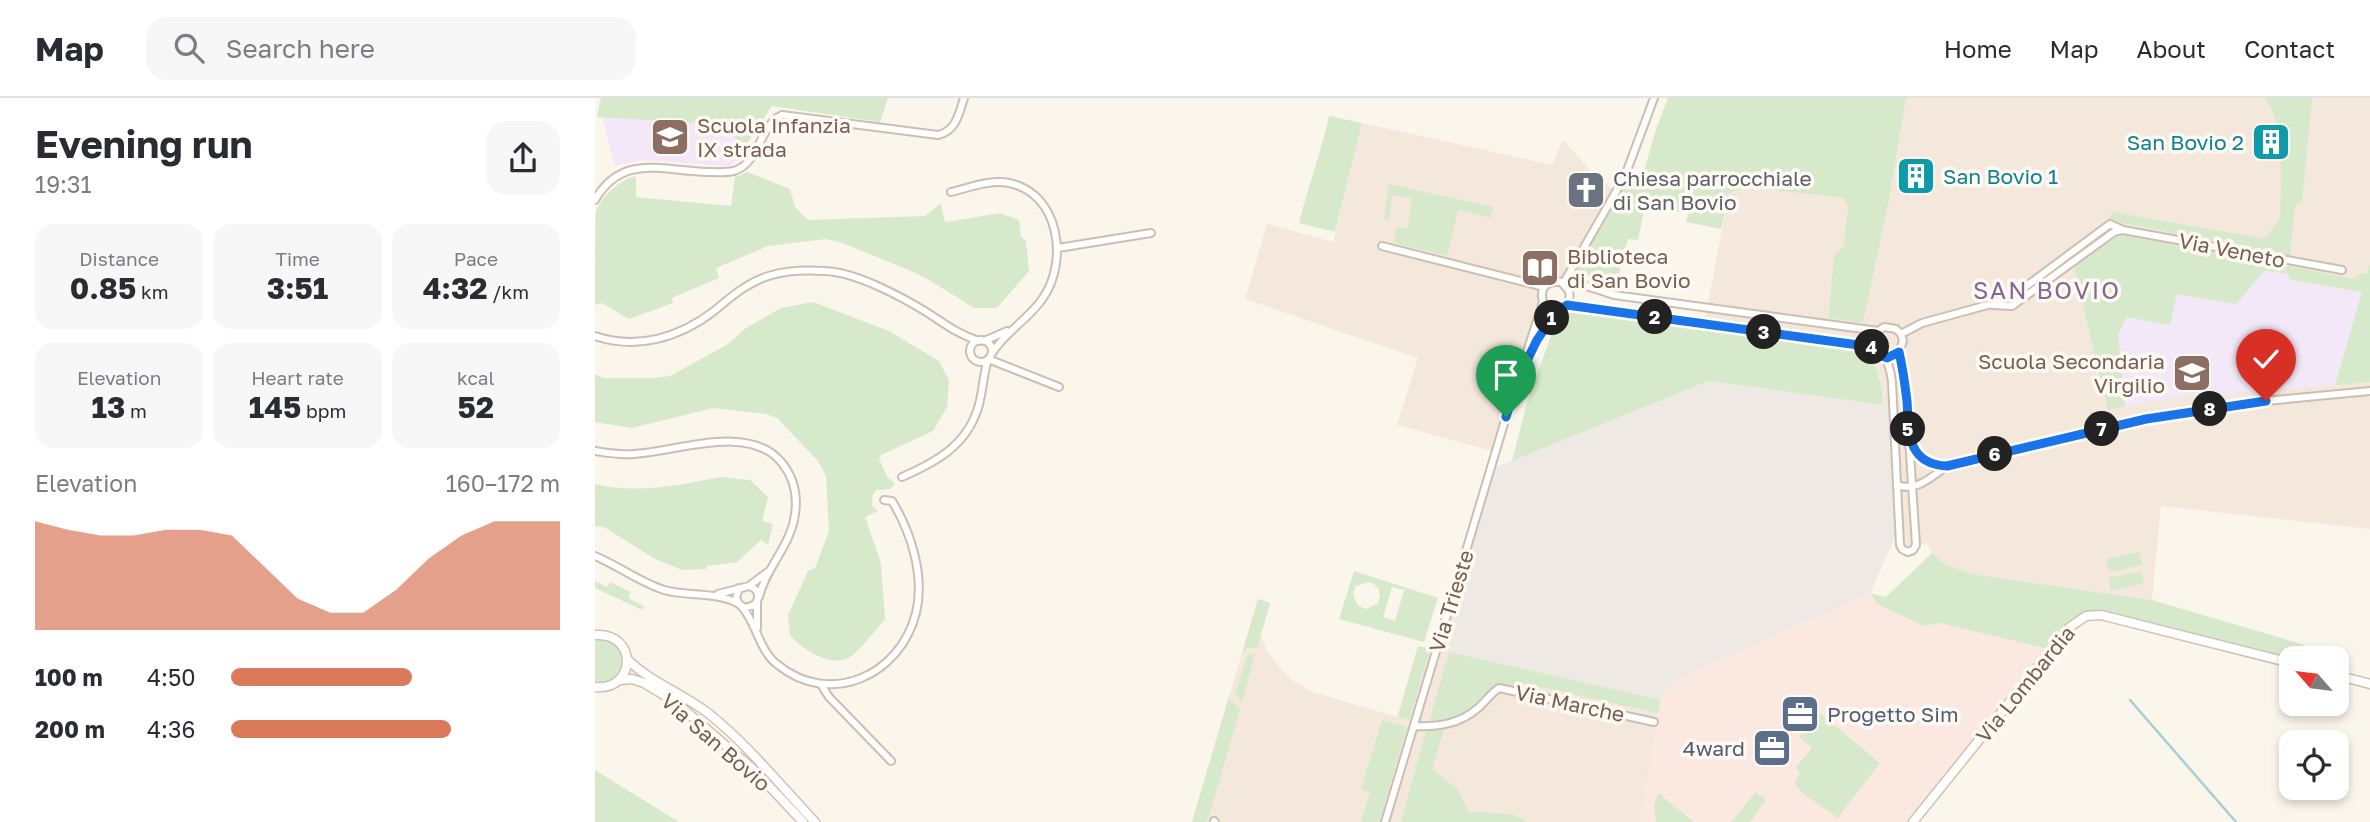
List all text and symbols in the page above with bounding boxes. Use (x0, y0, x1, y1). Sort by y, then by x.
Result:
search box (146, 17, 636, 80)
text: Map (35, 29, 104, 68)
icon: search (170, 29, 208, 67)
text: Search here (226, 33, 375, 64)
text: Home (1944, 34, 2012, 63)
text: Map (2050, 34, 2099, 63)
text: About (2137, 34, 2206, 63)
text: Contact (2244, 34, 2335, 63)
place label: Scuola Infanzia IX strada (697, 112, 851, 162)
school or university icon: Scuola Infanzia IX strada (649, 116, 691, 158)
text: Evening run (35, 121, 253, 166)
button: share (486, 121, 560, 195)
building icon: San Bovio 2 (2250, 121, 2292, 163)
place label: San Bovio 2 (2127, 129, 2244, 155)
building icon: San Bovio 1 (1895, 155, 1937, 197)
place label: San Bovio 1 (1943, 163, 2058, 189)
place label: Chiesa parrocchiale di San Bovio (1613, 165, 1812, 215)
church icon: Chiesa parrocchiale di San Bovio (1565, 169, 1607, 211)
text: 19:31 (35, 170, 92, 198)
street label: Via Veneto (2177, 227, 2287, 273)
place label: Biblioteca di San Bovio (1567, 243, 1691, 293)
text: Distance (79, 247, 159, 270)
text: Time (275, 247, 320, 270)
text: Pace (454, 247, 498, 270)
library icon: Biblioteca di San Bovio (1519, 247, 1561, 289)
text: 0.85 (70, 270, 136, 306)
text: 3:51 (267, 270, 328, 306)
text: 4:32 (423, 270, 488, 306)
district label: SAN BOVIO (1973, 275, 2121, 304)
text: km (136, 280, 169, 303)
text: /km (488, 280, 529, 303)
pin: 1 (1535, 300, 1569, 336)
pin: 2 (1637, 300, 1673, 334)
text: 2 (1649, 305, 1660, 328)
text: 1 (1547, 306, 1556, 329)
pin: 3 (1747, 314, 1781, 350)
text: 3 (1758, 320, 1769, 343)
pin (2236, 329, 2296, 401)
pin: 4 (1855, 330, 1889, 364)
text: 4 (1866, 335, 1877, 358)
icon: check (2247, 340, 2285, 378)
pin (1476, 345, 1536, 417)
place label: Scuola Secondaria Virgilio (1978, 348, 2165, 398)
school or university icon: Scuola Secondaria Virgilio (2171, 352, 2213, 394)
icon: arrive (1487, 356, 1525, 394)
text: Elevation (77, 366, 161, 389)
text: Heart rate (251, 366, 344, 389)
text: kcal (457, 366, 495, 389)
text: 13 (92, 389, 125, 425)
text: 145 (249, 389, 301, 425)
text: 52 (458, 389, 494, 425)
pin: 8 (2193, 392, 2227, 426)
text: 8 (2203, 397, 2216, 420)
text: m (125, 399, 147, 422)
text: bpm (301, 399, 346, 422)
pin: 5 (1891, 412, 1925, 446)
pin: 7 (2085, 412, 2119, 446)
text: 5 (1902, 417, 1913, 440)
text: 7 (2096, 417, 2107, 440)
pin: 6 (1977, 436, 2013, 472)
text: 6 (1988, 442, 2001, 465)
text: Elevation (35, 469, 137, 497)
text: 160–172 m (446, 469, 560, 497)
street label: Via Trieste (1423, 547, 1479, 655)
street label: Via Lombardia (1970, 620, 2080, 748)
north arrow (2279, 646, 2349, 716)
map controls (2279, 646, 2349, 800)
text: 100 m (35, 663, 103, 691)
text: 4:50 (147, 663, 196, 691)
street label: Via Marche (1513, 679, 1627, 727)
street label: Via San Bovio (656, 687, 776, 797)
office icon: Progetto Sim (1779, 693, 1821, 735)
place label: Progetto Sim (1827, 701, 1959, 727)
text: 200 m (35, 715, 105, 743)
text: 4:36 (147, 715, 195, 743)
office icon: 4ward (1751, 727, 1793, 769)
button: locate (2279, 730, 2349, 800)
place label: 4ward (1683, 735, 1745, 761)

